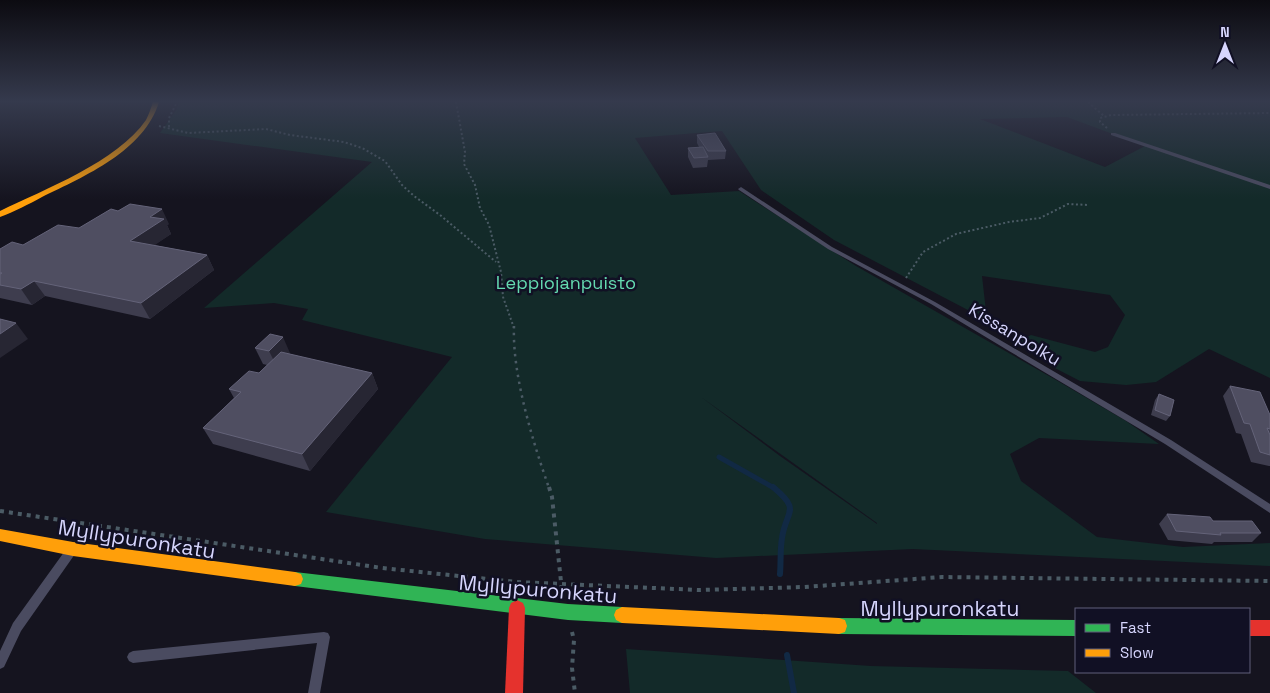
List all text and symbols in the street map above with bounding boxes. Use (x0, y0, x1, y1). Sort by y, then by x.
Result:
north arrow (1200, 20, 1250, 70)
text: N (1220, 23, 1230, 41)
park label: Leppiojanpuisto (496, 271, 636, 294)
street label: Kissanpolku (965, 297, 1065, 371)
street label: Myllypuronkatu (56, 513, 218, 565)
street label: Myllypuronkatu (458, 569, 618, 609)
street label: Myllypuronkatu (861, 595, 1019, 622)
legend (1075, 608, 1250, 673)
text: Fast (1120, 618, 1151, 637)
text: Slow (1120, 643, 1154, 662)

